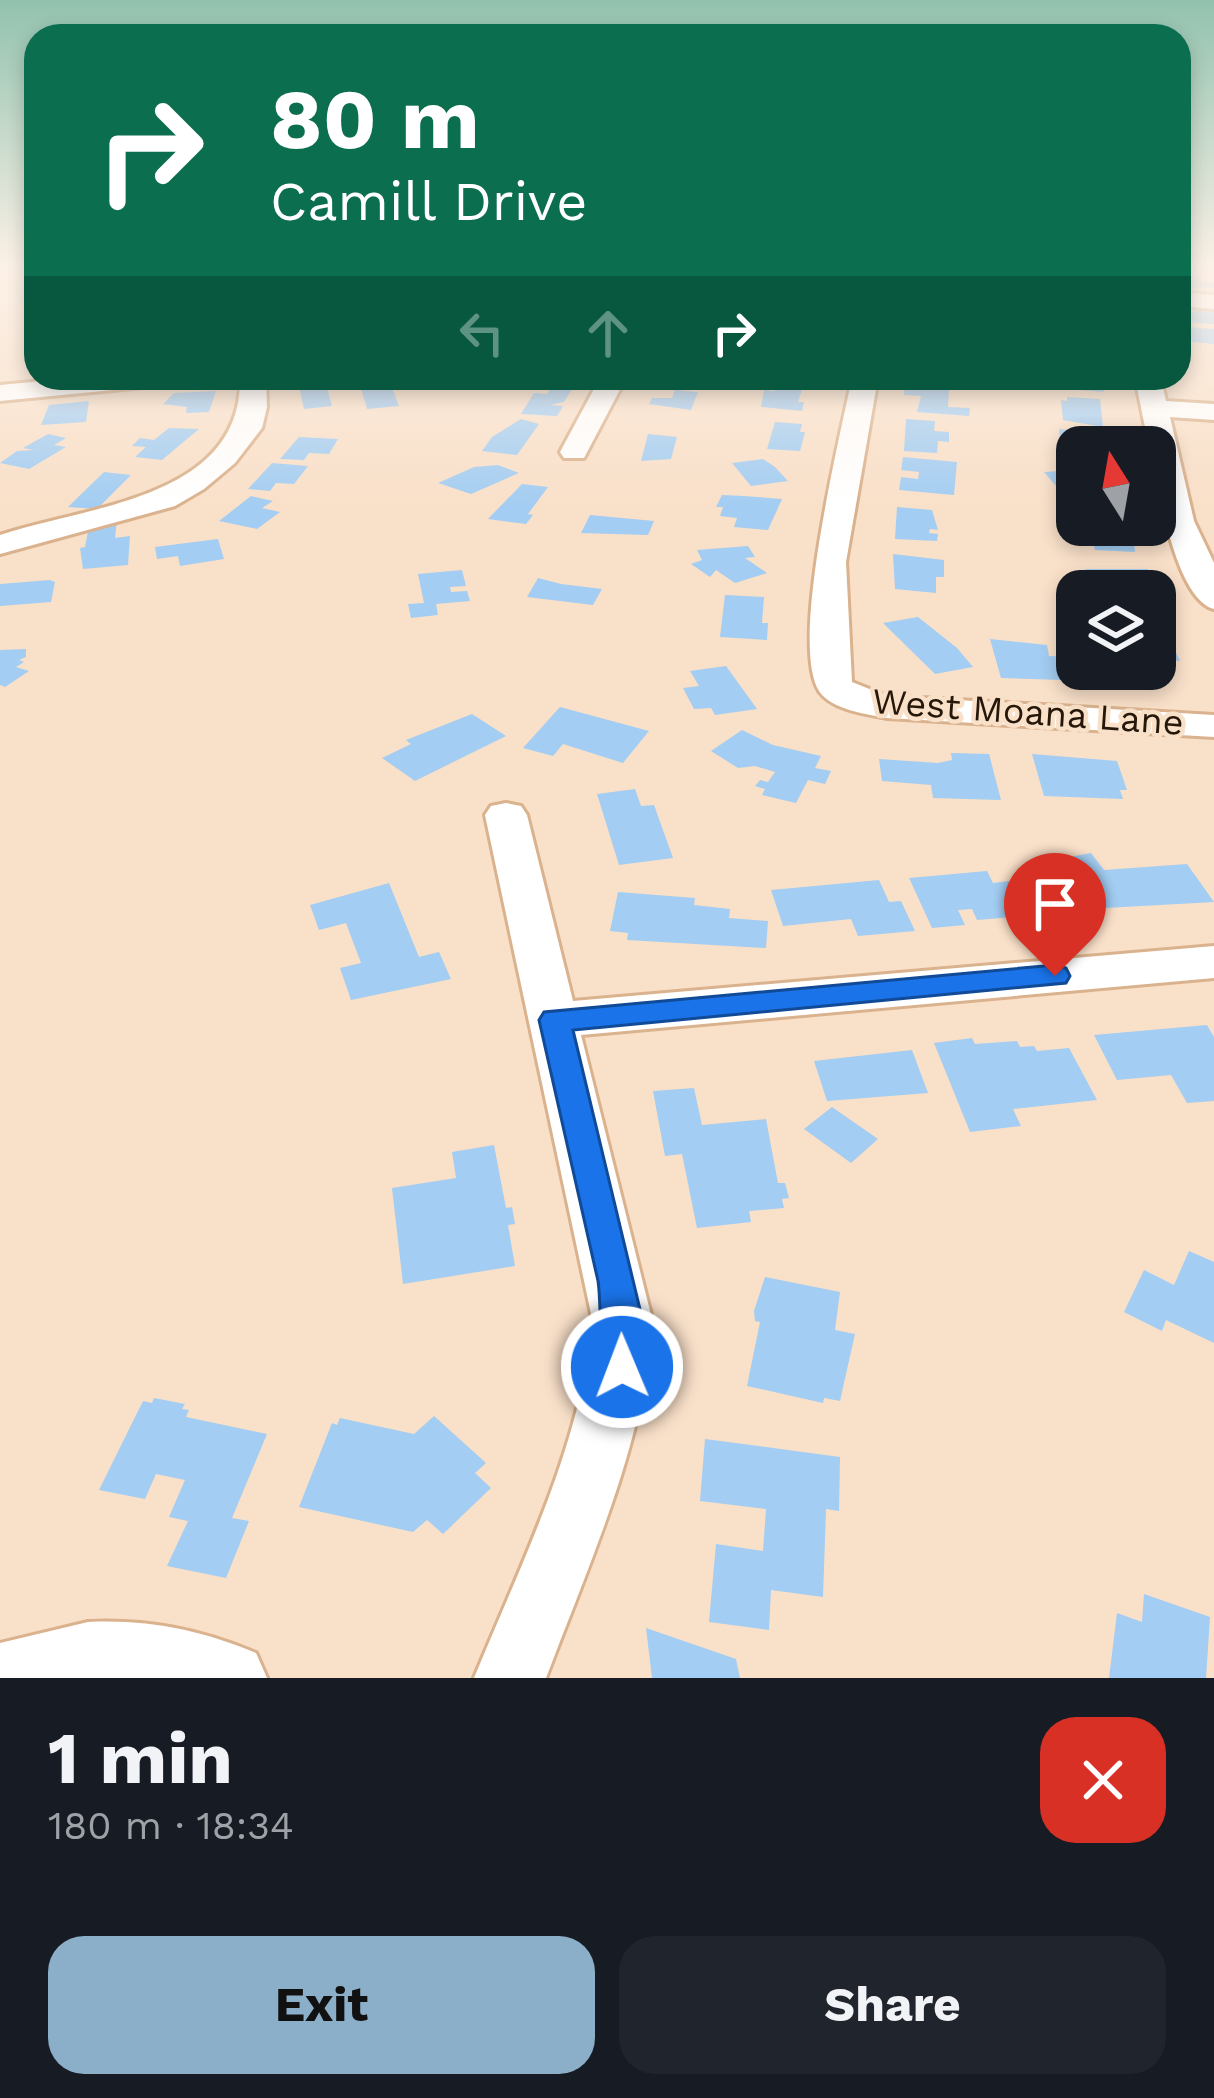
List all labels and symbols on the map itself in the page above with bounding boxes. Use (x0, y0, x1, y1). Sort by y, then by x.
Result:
north arrow (1056, 426, 1176, 546)
street label: West Moana Lane (871, 680, 1185, 744)
pin (1004, 853, 1106, 976)
position arrow (559, 1304, 685, 1430)

